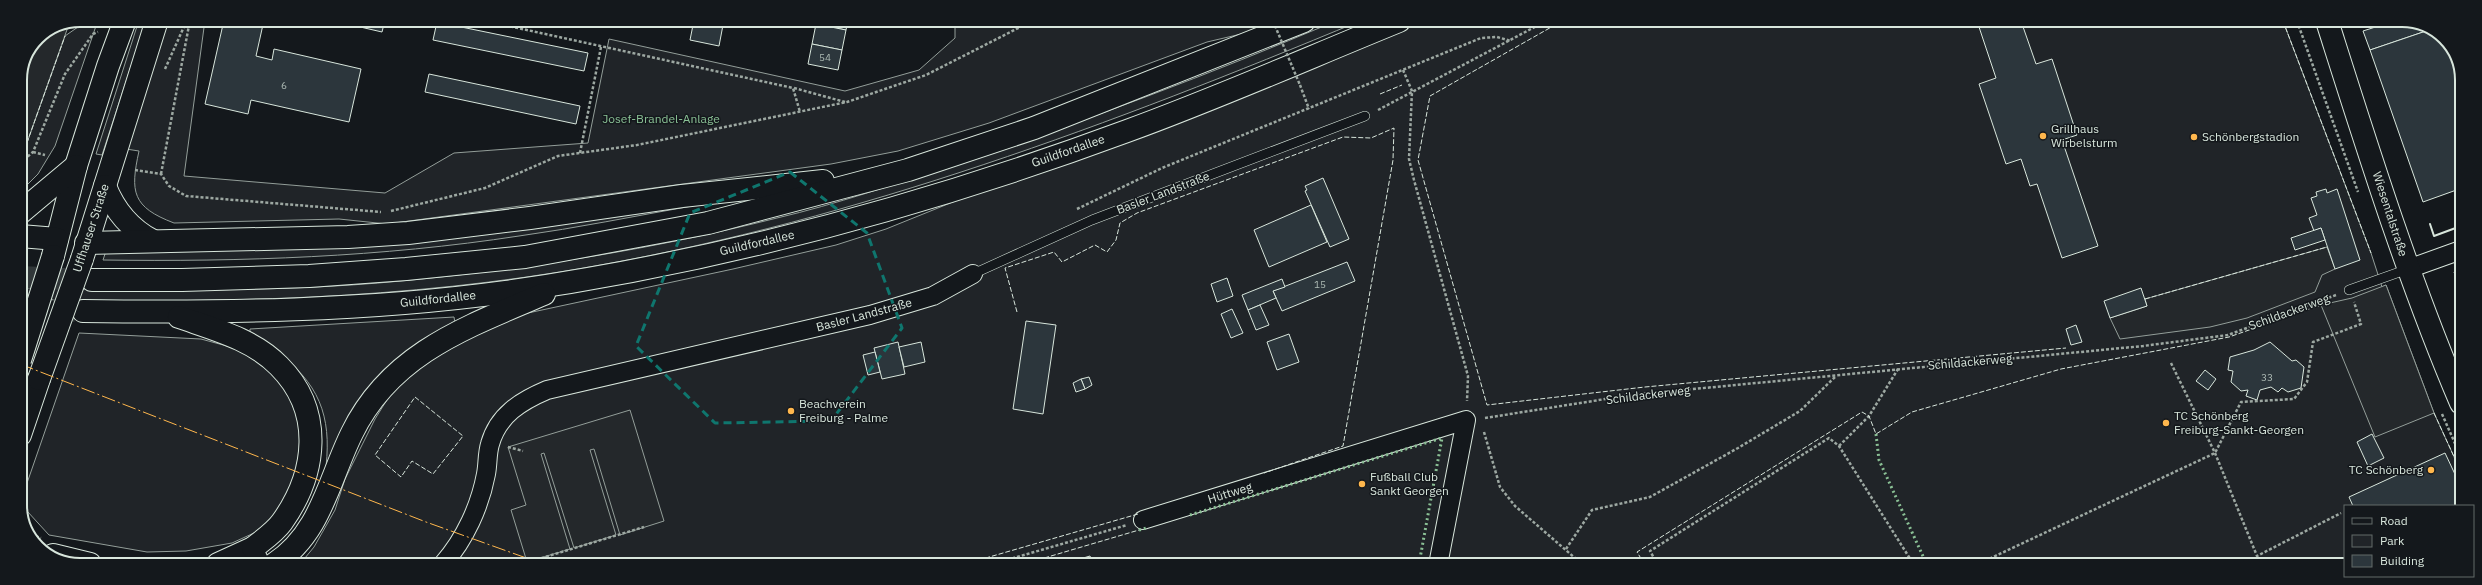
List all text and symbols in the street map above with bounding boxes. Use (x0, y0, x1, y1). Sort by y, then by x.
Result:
house number: 54 (819, 51, 831, 64)
house number: 6 (281, 79, 287, 92)
park label: Josef-Brandel-Anlage (602, 111, 720, 126)
place label: Grillhaus Wirbelsturm (2051, 121, 2118, 150)
place label: Schönbergstadion (2202, 129, 2299, 144)
street label: Guildfordallee (1029, 131, 1107, 170)
marker: Grillhaus Wirbelsturm (2038, 131, 2048, 141)
marker: Schönbergstadion (2189, 132, 2199, 142)
street label: Basler Landstraße (1114, 168, 1212, 217)
street label: Wiesentalstraße (2370, 169, 2411, 259)
street label: Uffhauser Straße (69, 181, 112, 274)
street label: Guildfordallee (718, 227, 796, 258)
house number: 15 (1314, 278, 1326, 291)
street label: Guildfordallee (399, 287, 477, 310)
street label: Schildackerweg (2246, 290, 2332, 333)
street label: Basler Landstraße (814, 294, 914, 334)
street label: Schildackerweg (1927, 350, 2013, 373)
house number: 33 (2261, 371, 2273, 384)
street label: Schildackerweg (1605, 382, 1692, 407)
place label: Beachverein Freiburg - Palme (799, 396, 888, 425)
marker: Beachverein Freiburg - Palme (786, 406, 796, 416)
place label: TC Schönberg Freiburg-Sankt-Georgen (2174, 408, 2304, 437)
marker: TC Schönberg Freiburg-Sankt-Georgen (2161, 418, 2171, 428)
place label: TC Schönberg (2349, 462, 2424, 477)
marker: TC Schönberg (2426, 465, 2436, 475)
place label: Fußball Club Sankt Georgen (1370, 469, 1449, 498)
street label: Hüttweg (1206, 478, 1255, 506)
marker: Fußball Club Sankt Georgen (1357, 479, 1367, 489)
legend (2344, 505, 2474, 577)
text: Road (2380, 513, 2408, 528)
text: Park (2380, 533, 2405, 548)
text: Building (2380, 553, 2425, 568)

